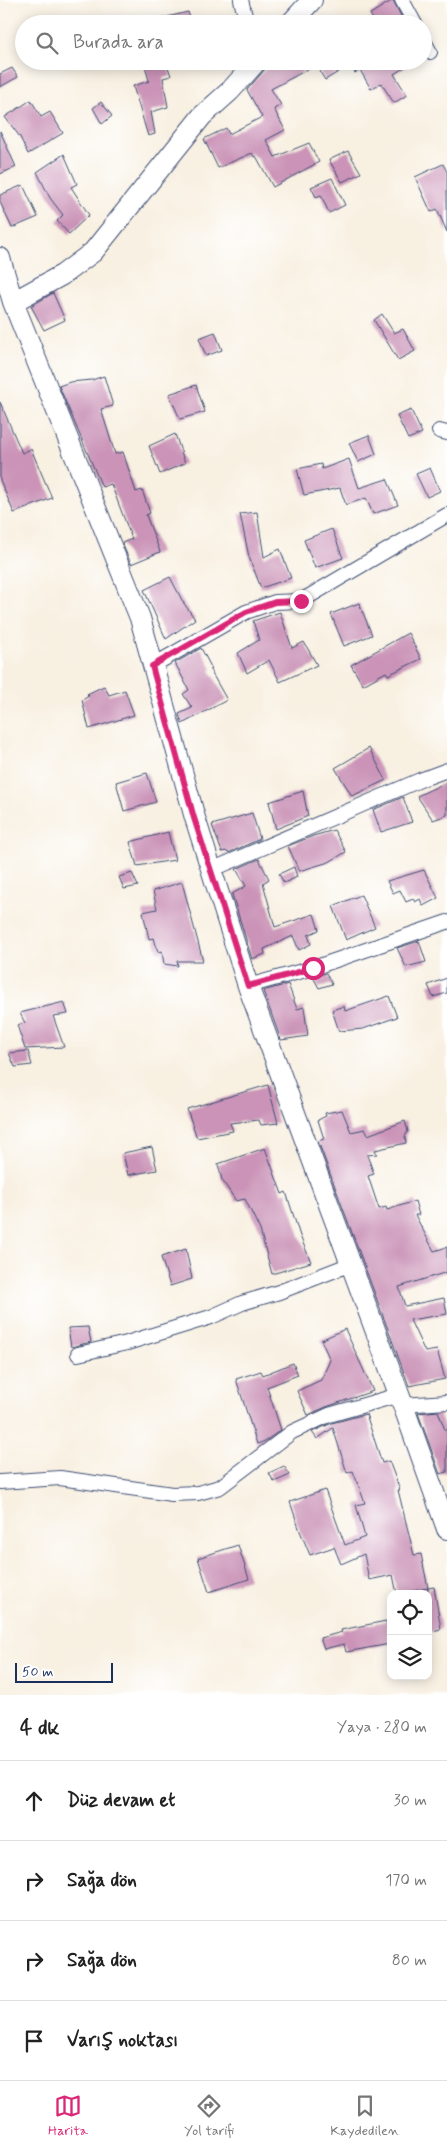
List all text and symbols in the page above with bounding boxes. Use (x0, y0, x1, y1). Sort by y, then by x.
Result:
search box (15, 15, 432, 70)
icon: search (33, 29, 61, 57)
text: Burada ara (73, 30, 164, 55)
route end (290, 590, 313, 613)
route start (302, 957, 325, 980)
map controls (387, 1590, 432, 1680)
button: locate (387, 1590, 432, 1635)
button: layers (387, 1635, 432, 1680)
scale bar (15, 1660, 112, 1683)
text: 50 m (22, 1663, 53, 1681)
text: 4 dk (20, 1714, 59, 1742)
text: Yaya · 280 m (337, 1717, 427, 1738)
icon: ahead (20, 1787, 48, 1815)
text: Düz devam et (67, 1788, 175, 1813)
text: 30 m (394, 1790, 427, 1811)
icon: right (20, 1867, 48, 1895)
text: Sağa dön (67, 1868, 137, 1893)
text: 170 m (385, 1870, 427, 1891)
icon: right (20, 1947, 48, 1975)
text: Sağa dön (67, 1948, 137, 1973)
text: 80 m (392, 1950, 427, 1971)
icon: arrive (20, 2027, 48, 2055)
text: Varış noktası (67, 2028, 178, 2053)
tab: Harita (48, 2092, 88, 2140)
tab: Yol tarifi (184, 2092, 234, 2140)
tab: Kaydedilen (330, 2092, 399, 2140)

